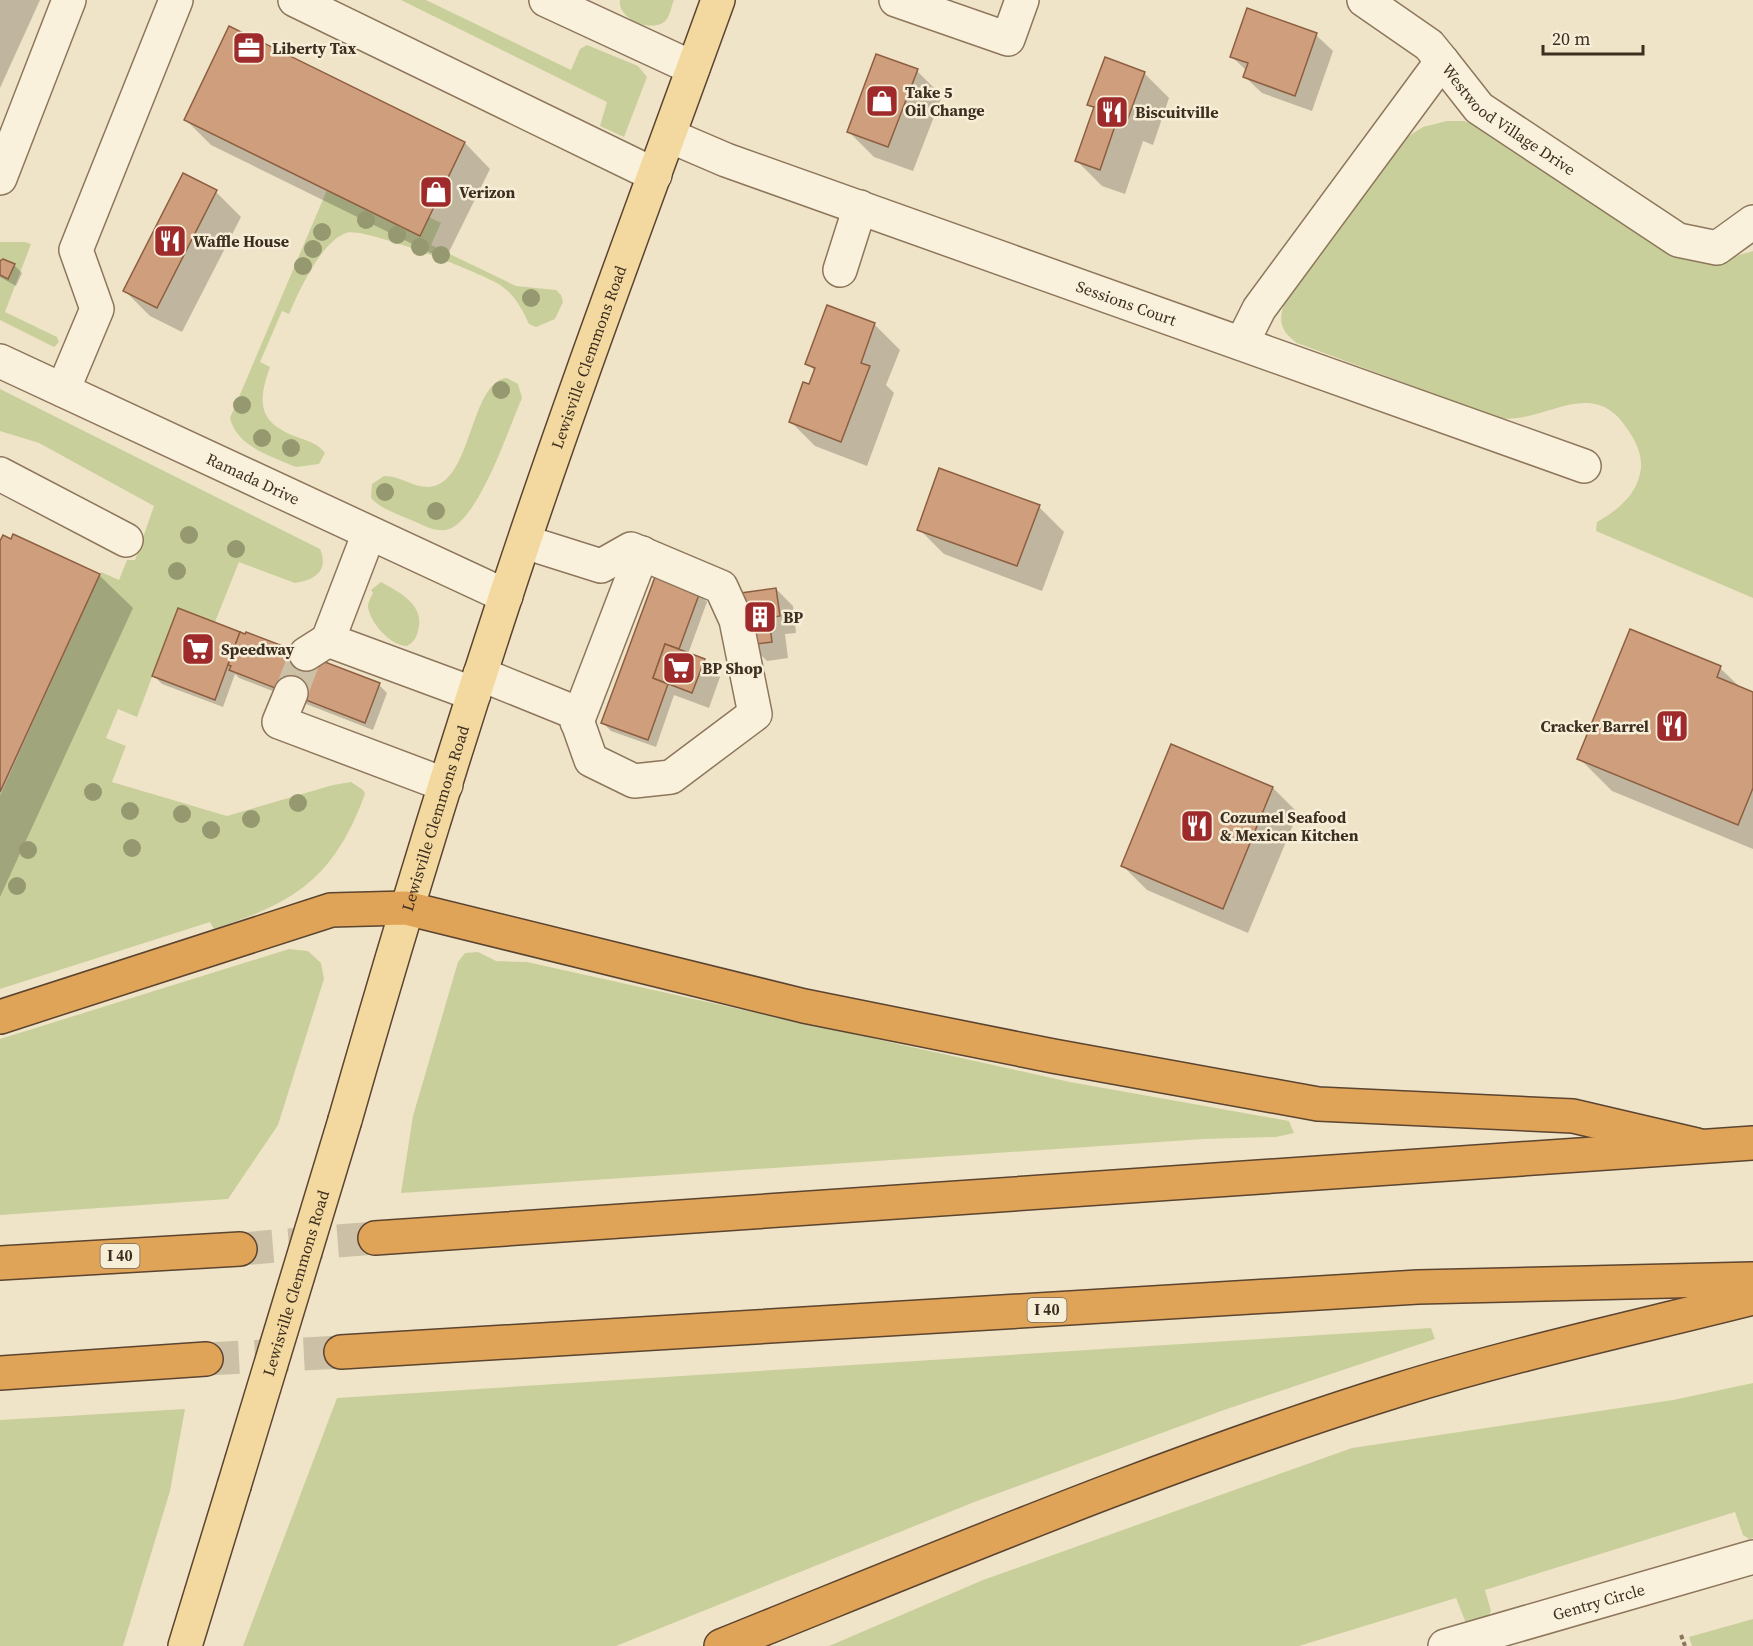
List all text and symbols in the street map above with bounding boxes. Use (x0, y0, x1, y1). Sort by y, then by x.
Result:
scale bar (1543, 18, 1644, 56)
text: 20 m (1552, 26, 1590, 51)
office icon: Liberty Tax (231, 30, 267, 66)
place label: Liberty Tax (272, 37, 356, 59)
street label: Westwood Village Drive (1437, 59, 1580, 180)
place label: Take 5 Oil Change (905, 81, 985, 121)
shop icon: Take 5 Oil Change (864, 83, 900, 119)
restaurant icon: Biscuitville (1094, 94, 1130, 130)
place label: Biscuitville (1135, 101, 1219, 123)
shop icon: Verizon (418, 174, 454, 210)
place label: Verizon (459, 181, 516, 203)
restaurant icon: Waffle House (152, 223, 188, 259)
place label: Waffle House (193, 230, 289, 252)
street label: Lewisville Clemmons Road (546, 262, 631, 452)
street label: Sessions Court (1073, 275, 1180, 331)
street label: Ramada Drive (203, 447, 303, 510)
building icon: BP (742, 599, 778, 635)
place label: BP (783, 606, 803, 628)
supermarket icon: Speedway (180, 631, 216, 667)
place label: Speedway (221, 638, 295, 660)
supermarket icon: BP Shop (661, 650, 697, 686)
place label: BP Shop (702, 657, 763, 679)
restaurant icon: Cracker Barrel (1654, 708, 1690, 744)
place label: Cracker Barrel (1541, 715, 1649, 737)
street label: Lewisville Clemmons Road (396, 723, 474, 914)
place label: Cozumel Seafood & Mexican Kitchen (1220, 806, 1359, 846)
restaurant icon: Cozumel Seafood & Mexican Kitchen (1179, 808, 1215, 844)
street label: Lewisville Clemmons Road (257, 1187, 334, 1379)
road number: I 40 (100, 1244, 140, 1268)
road number: I 40 (1028, 1298, 1066, 1322)
street label: Gentry Circle (1550, 1578, 1647, 1625)

